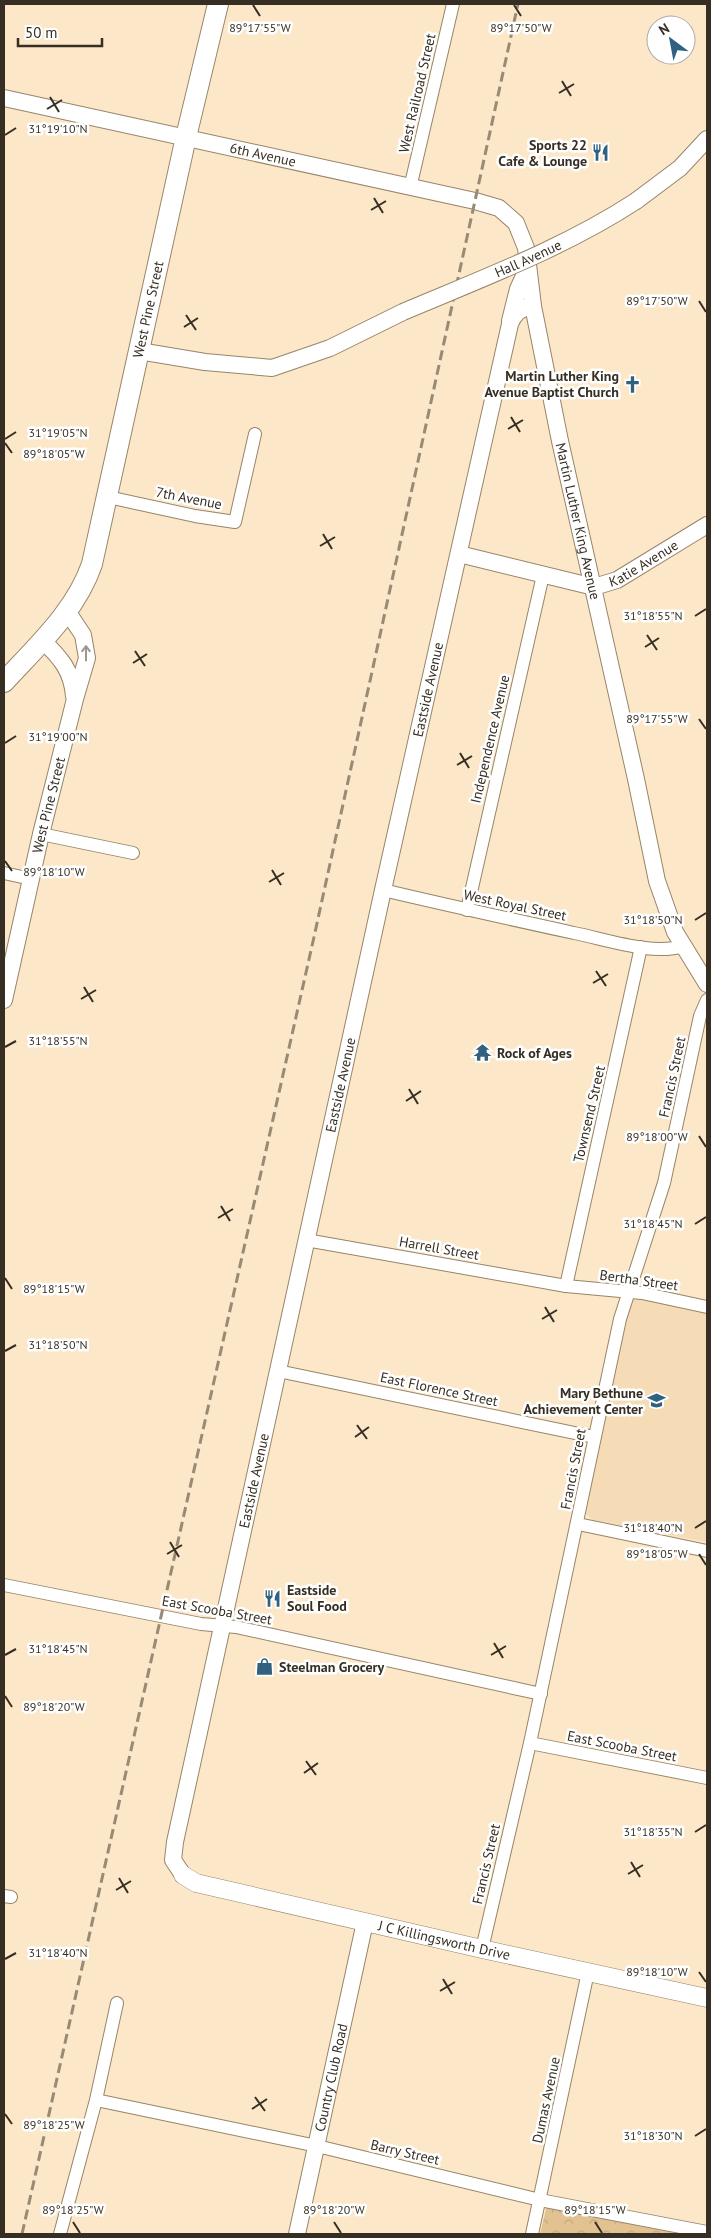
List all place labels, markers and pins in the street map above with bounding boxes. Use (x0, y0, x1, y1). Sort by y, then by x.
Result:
place label: Sports 22 Cafe & Lounge (498, 136, 587, 170)
restaurant icon: Sports 22 Cafe & Lounge (591, 143, 611, 163)
place label: Martin Luther King Avenue Baptist Church (485, 367, 619, 401)
church icon: Martin Luther King Avenue Baptist Church (623, 374, 643, 394)
temple icon: Rock of Ages (473, 1043, 493, 1063)
place label: Rock of Ages (497, 1044, 572, 1062)
place label: Mary Bethune Achievement Center (524, 1384, 643, 1418)
school or university icon: Mary Bethune Achievement Center (647, 1391, 667, 1411)
place label: Eastside Soul Food (287, 1581, 347, 1615)
restaurant icon: Eastside Soul Food (263, 1588, 283, 1608)
shop icon: Steelman Grocery (255, 1657, 275, 1677)
place label: Steelman Grocery (279, 1658, 385, 1676)

